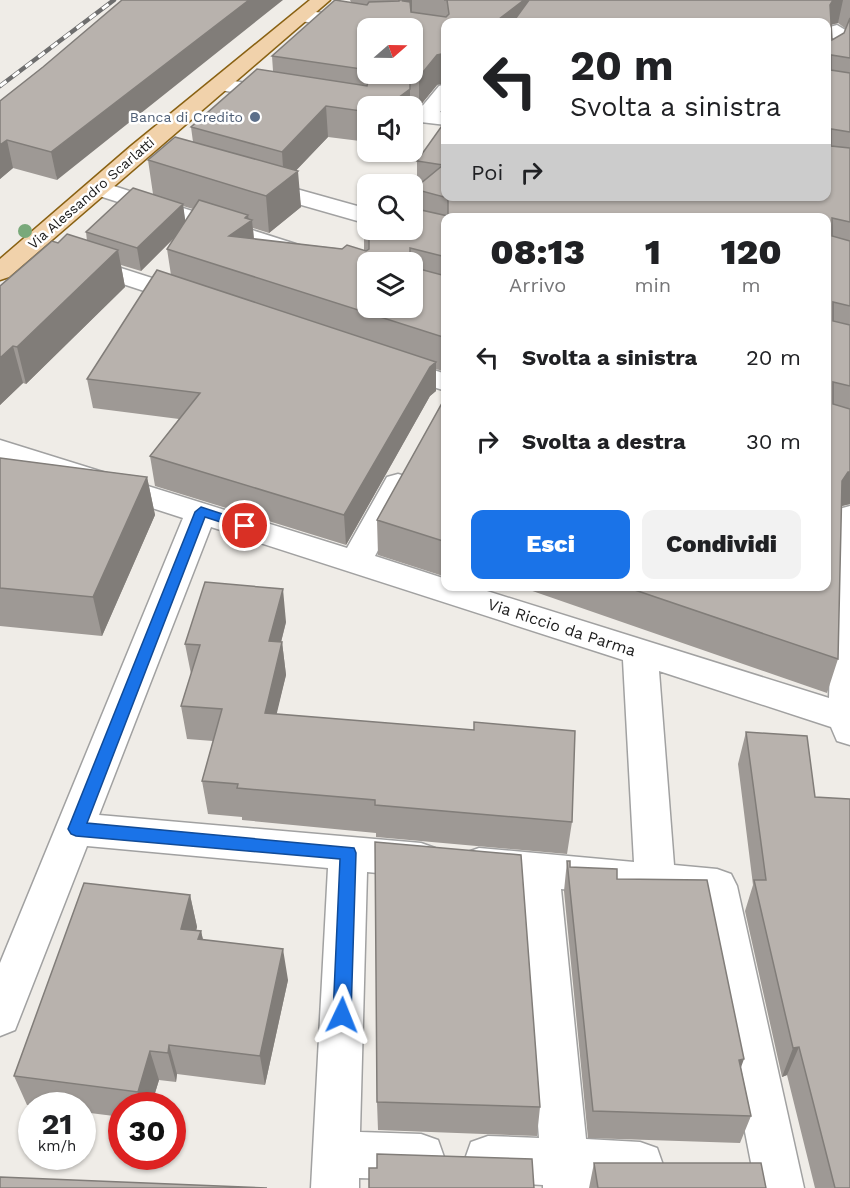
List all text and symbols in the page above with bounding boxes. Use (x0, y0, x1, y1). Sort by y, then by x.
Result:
north arrow (357, 18, 423, 84)
map controls (357, 18, 423, 318)
text: 20 m (570, 41, 674, 90)
icon: left (471, 42, 549, 120)
text: Svolta a sinistra (570, 91, 781, 123)
button: sound (357, 96, 423, 162)
place label: Banca di Credito (130, 109, 243, 125)
marker: Banca di Credito (248, 110, 262, 124)
street label: Via Alessandro Scarlatti (25, 134, 157, 252)
icon: right (515, 156, 548, 189)
text: Poi (471, 160, 503, 185)
button: search (357, 174, 423, 240)
text: 08:13 (490, 231, 585, 273)
text: 1 (645, 231, 661, 273)
text: 120 (721, 231, 782, 273)
button: layers (357, 252, 423, 318)
text: Arrivo (509, 273, 566, 297)
text: min (634, 273, 671, 297)
text: m (742, 273, 761, 297)
icon: left (471, 341, 504, 374)
text: Svolta a sinistra (522, 345, 697, 370)
text: 20 m (746, 345, 801, 370)
icon: right (471, 425, 504, 458)
text: Svolta a destra (522, 429, 686, 454)
text: 30 m (746, 429, 801, 454)
pin (219, 500, 270, 551)
icon: arrive (228, 509, 261, 542)
button: Esci (471, 510, 630, 579)
button: Condividi (642, 510, 801, 579)
street label: Via Riccio da Parma (485, 595, 638, 660)
position arrow (310, 983, 374, 1047)
speed limit sign: 30 (108, 1092, 186, 1170)
text: 21 (42, 1106, 72, 1141)
text: km/h (38, 1137, 76, 1155)

